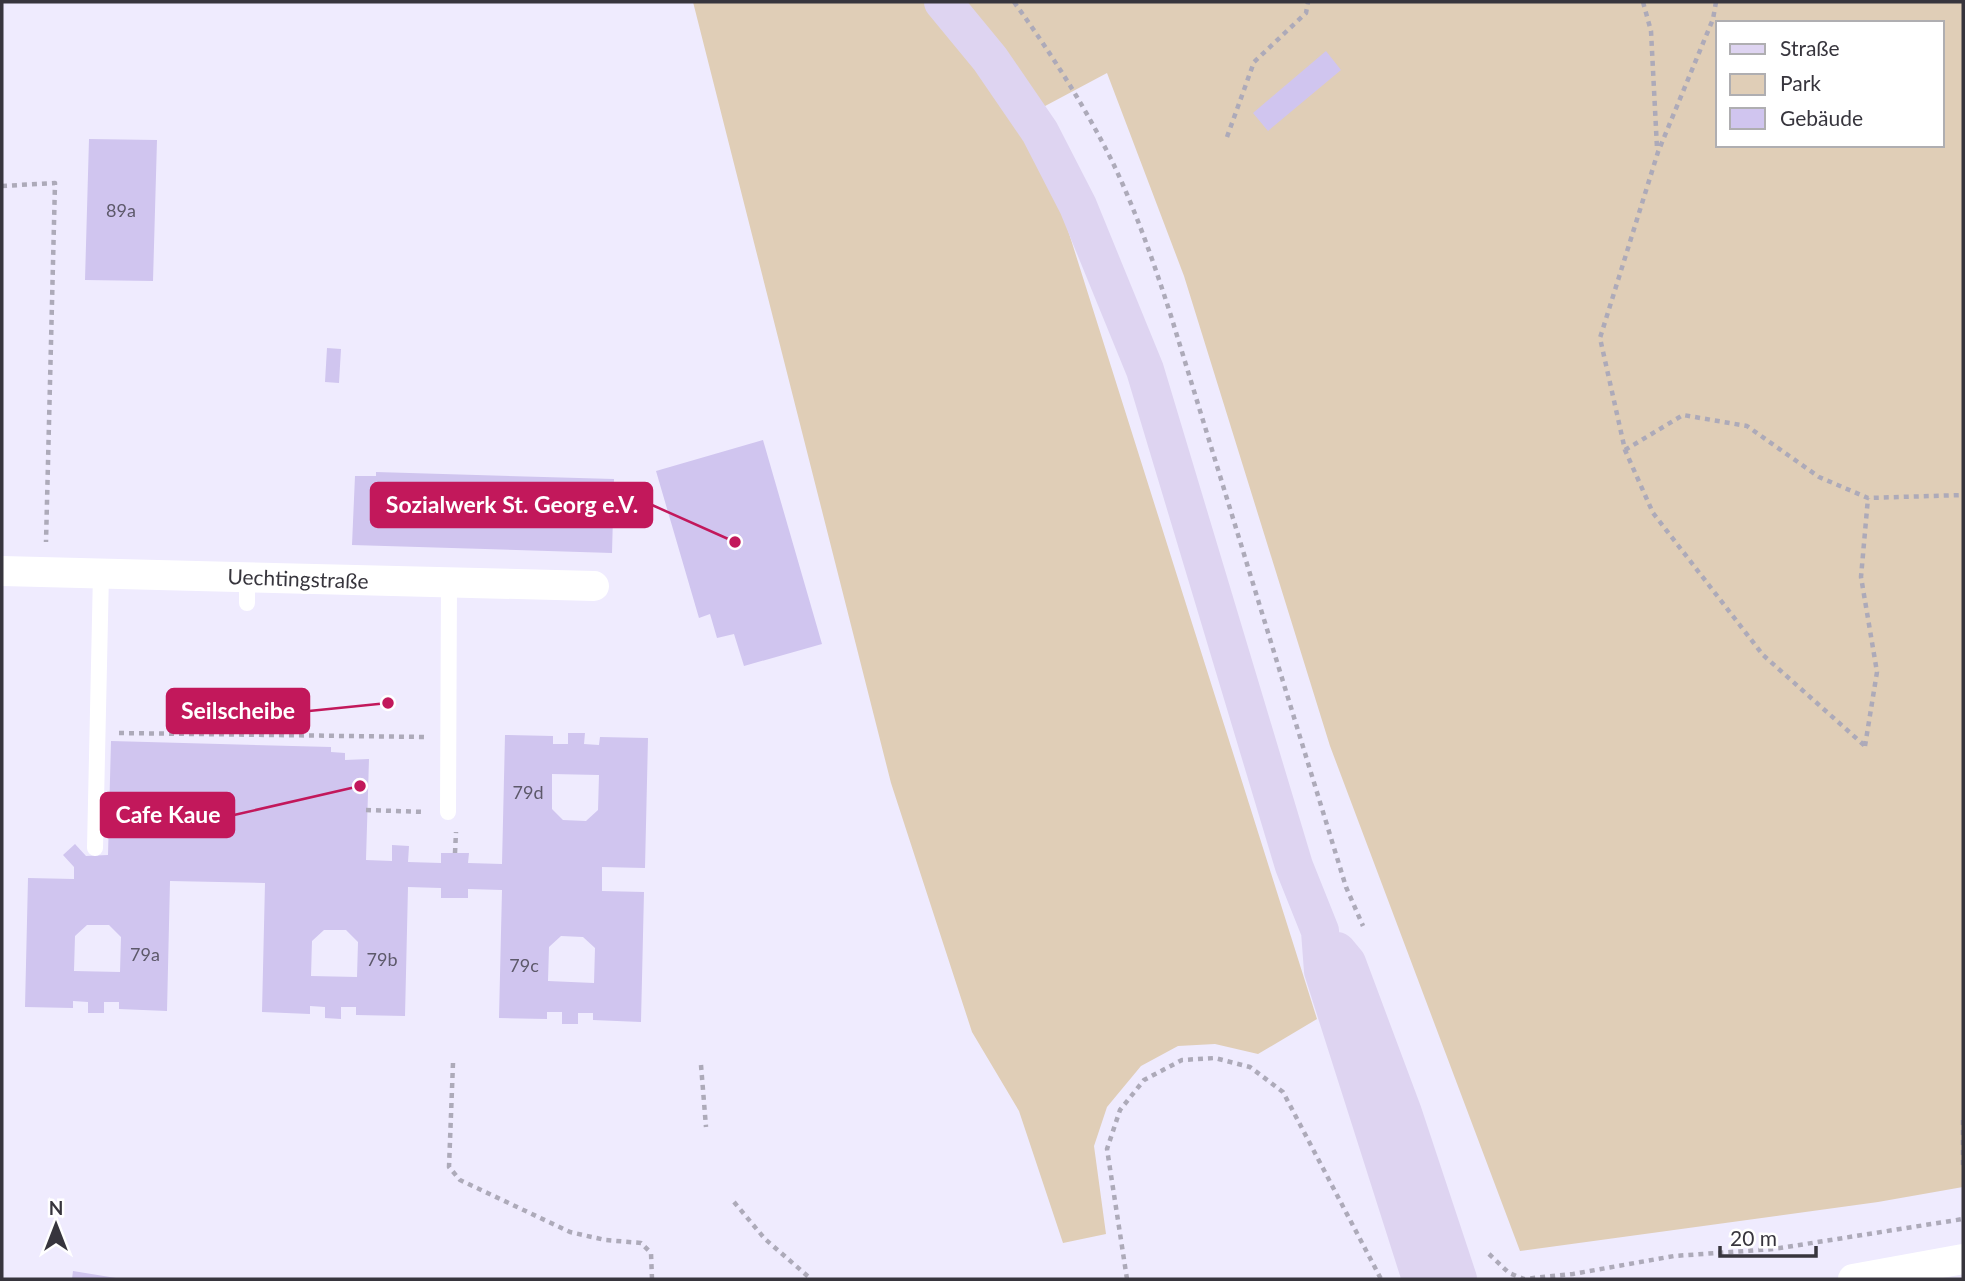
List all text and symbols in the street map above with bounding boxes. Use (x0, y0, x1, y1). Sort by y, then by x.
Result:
legend (1716, 21, 1944, 147)
text: Straße (1780, 35, 1840, 60)
text: Park (1780, 70, 1821, 95)
text: Gebäude (1780, 105, 1863, 130)
house number: 89a (106, 199, 136, 221)
callout: Sozialwerk St. Georg e.V. (371, 483, 652, 527)
text: Sozialwerk St. Georg e.V. (386, 490, 638, 518)
street label: Uechtingstraße (227, 563, 369, 593)
callout: Seilscheibe (167, 689, 309, 733)
text: Seilscheibe (181, 696, 295, 724)
house number: 79d (513, 781, 543, 803)
callout: Cafe Kaue (101, 793, 234, 837)
text: Cafe Kaue (115, 800, 221, 828)
house number: 79a (130, 943, 160, 965)
house number: 79b (367, 948, 397, 970)
house number: 79c (509, 954, 539, 976)
north arrow (21, 1190, 91, 1260)
text: N (49, 1196, 63, 1219)
scale bar (1720, 1214, 1816, 1258)
text: 20 m (1730, 1225, 1777, 1250)

